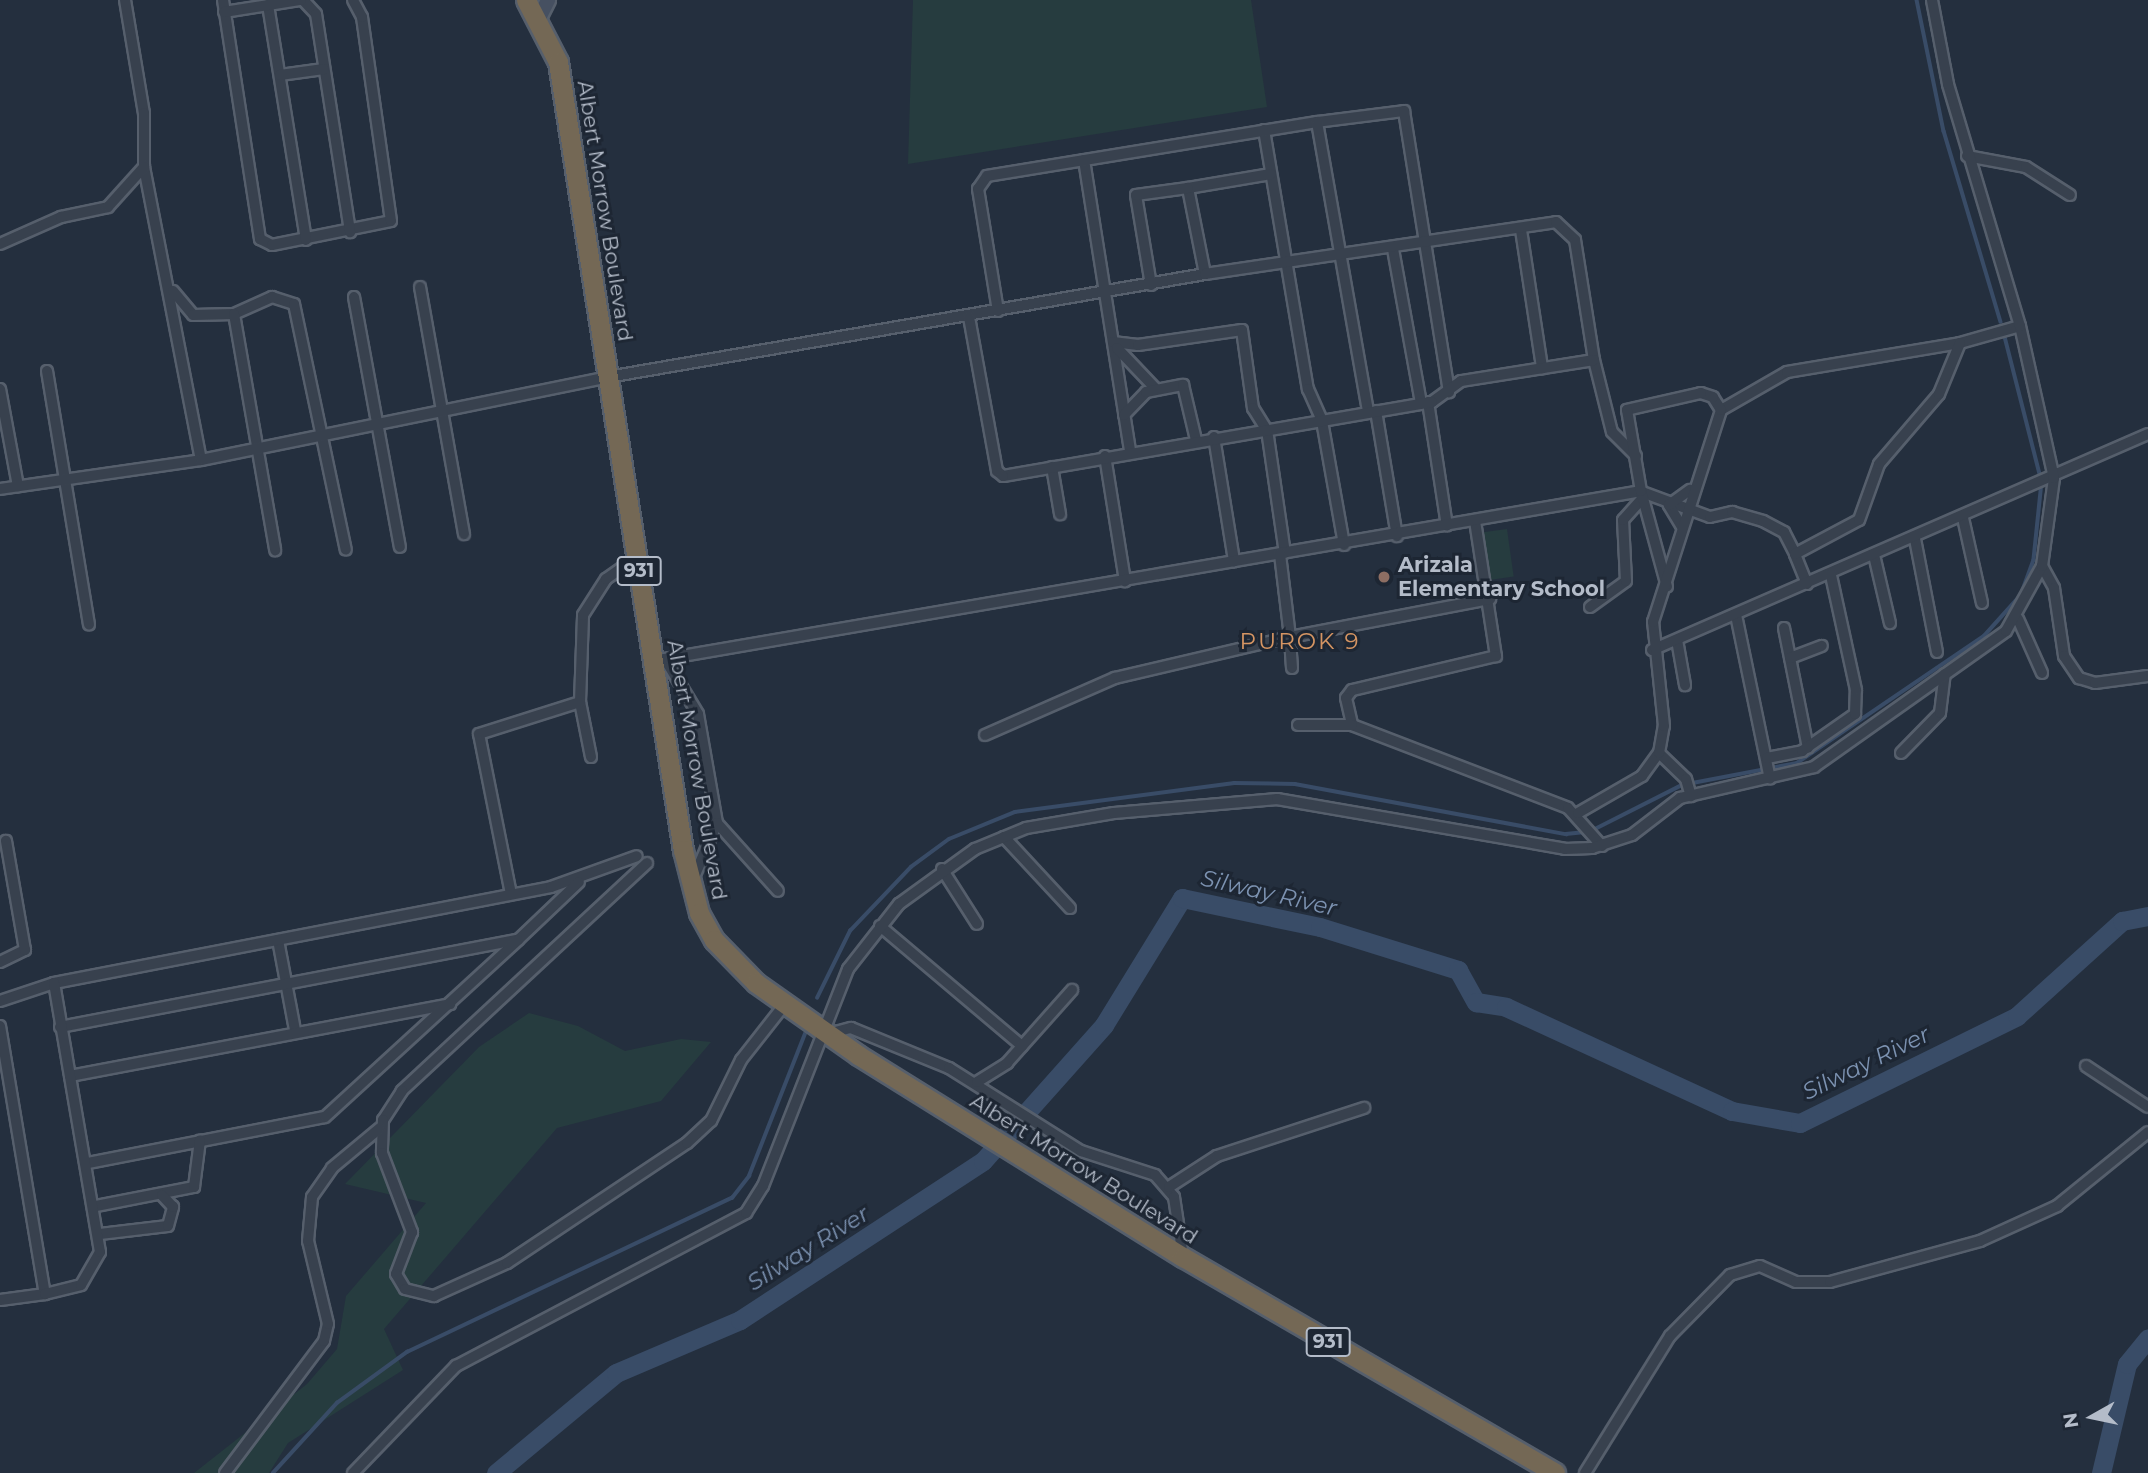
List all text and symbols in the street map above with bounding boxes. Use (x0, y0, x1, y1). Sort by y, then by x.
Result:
street label: Albert Morrow Boulevard (572, 79, 638, 343)
place label: Arizala Elementary School (1398, 552, 1605, 602)
road number: 931 (616, 556, 662, 586)
marker: Arizala Elementary School (1376, 569, 1392, 585)
district label: PUROK 9 (1240, 627, 1360, 655)
street label: Albert Morrow Boulevard (662, 638, 732, 902)
water label: Silway River (1198, 864, 1340, 922)
water label: Silway River (1798, 1020, 1934, 1106)
street label: Albert Morrow Boulevard (965, 1088, 1203, 1250)
water label: Silway River (742, 1200, 874, 1296)
road number: 931 (1305, 1326, 1351, 1358)
north arrow (2057, 1382, 2127, 1452)
text: N (2058, 1411, 2083, 1430)

